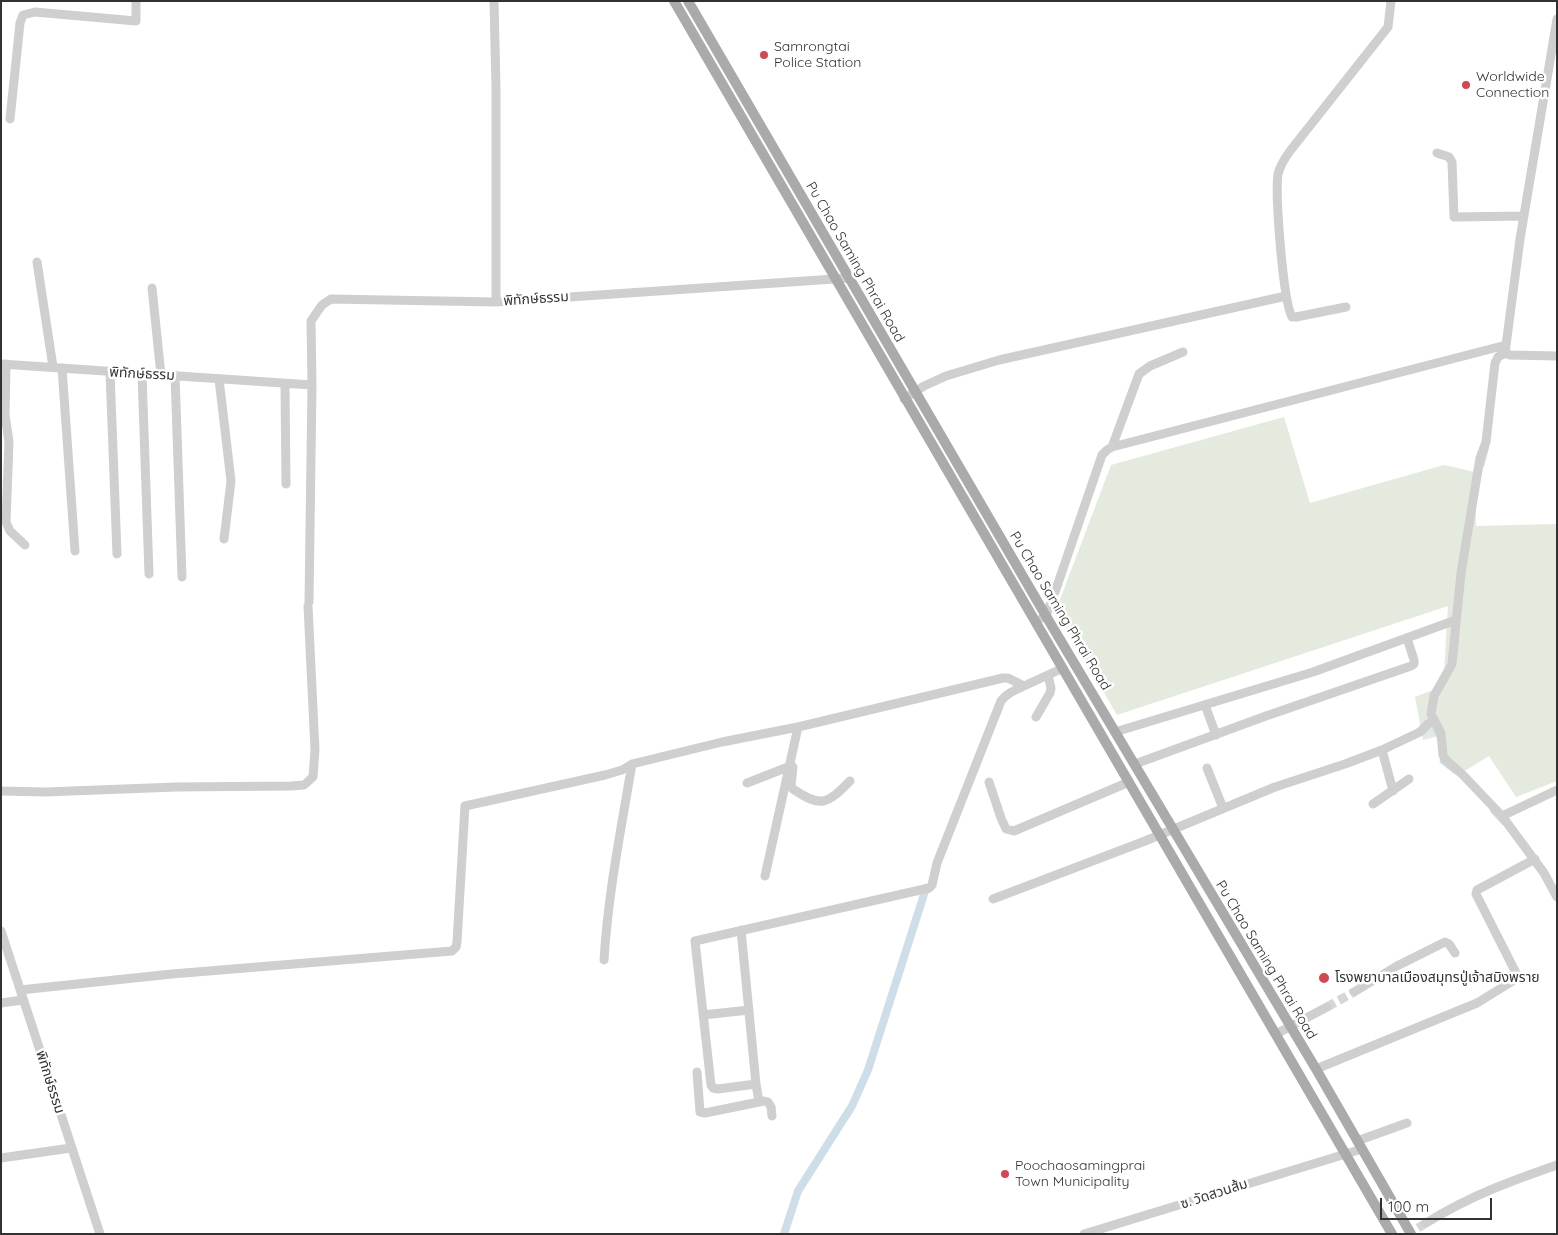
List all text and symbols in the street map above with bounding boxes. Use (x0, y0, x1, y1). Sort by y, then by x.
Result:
place label: Samrongtai Police Station (774, 39, 861, 72)
marker: Samrongtai Police Station (758, 49, 770, 61)
place label: Worldwide Connection (1476, 69, 1549, 102)
marker: Worldwide Connection (1460, 79, 1472, 91)
street label: Pu Chao Saming Phrai Road (802, 179, 908, 345)
street label: พิทักษ์ธรรม (503, 288, 569, 310)
street label: พิทักษ์ธรรม (109, 364, 175, 384)
street label: Pu Chao Saming Phrai Road (1006, 529, 1114, 693)
street label: Pu Chao Saming Phrai Road (1212, 878, 1320, 1042)
place label: โรงพยาบาลเมืองสมุทรปู่เจ้าสมิงพราย (1335, 970, 1540, 986)
marker: โรงพยาบาลเมืองสมุทรปู่เจ้าสมิงพราย (1317, 971, 1331, 985)
street label: พิทักษ์ธรรม (32, 1048, 68, 1116)
place label: Poochaosamingprai Town Municipality (1015, 1158, 1145, 1190)
marker: Poochaosamingprai Town Municipality (999, 1168, 1011, 1180)
street label: ซ. วัดสวนส้ม (1178, 1175, 1250, 1213)
scale bar (1383, 1188, 1496, 1220)
text: 100 m (1388, 1197, 1429, 1216)

